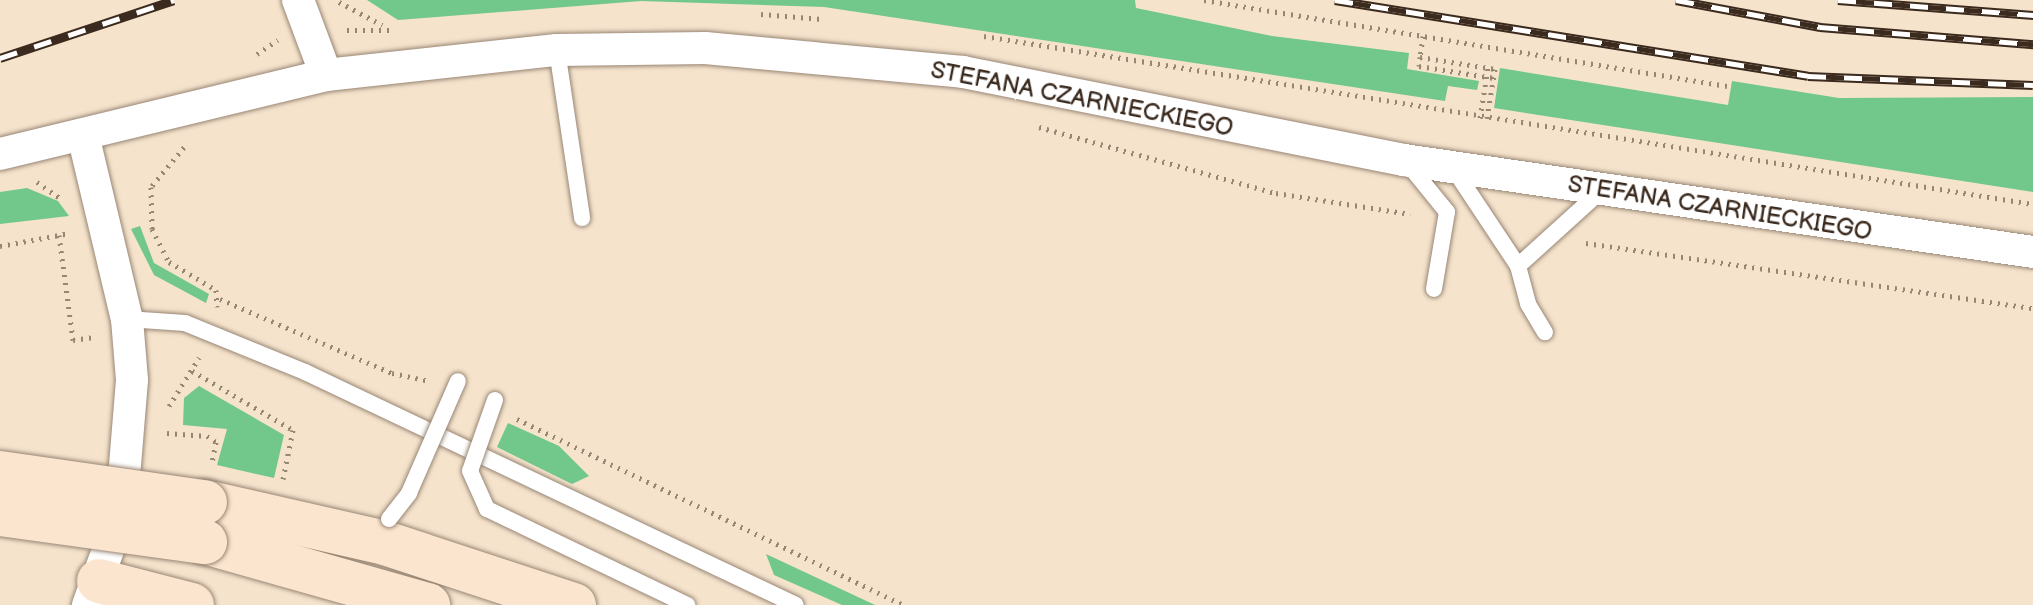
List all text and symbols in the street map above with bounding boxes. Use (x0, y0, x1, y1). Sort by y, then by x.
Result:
street label: STEFANA CZARNIECKIEGO (928, 56, 1236, 142)
street label: STEFANA CZARNIECKIEGO (1566, 170, 1874, 246)

